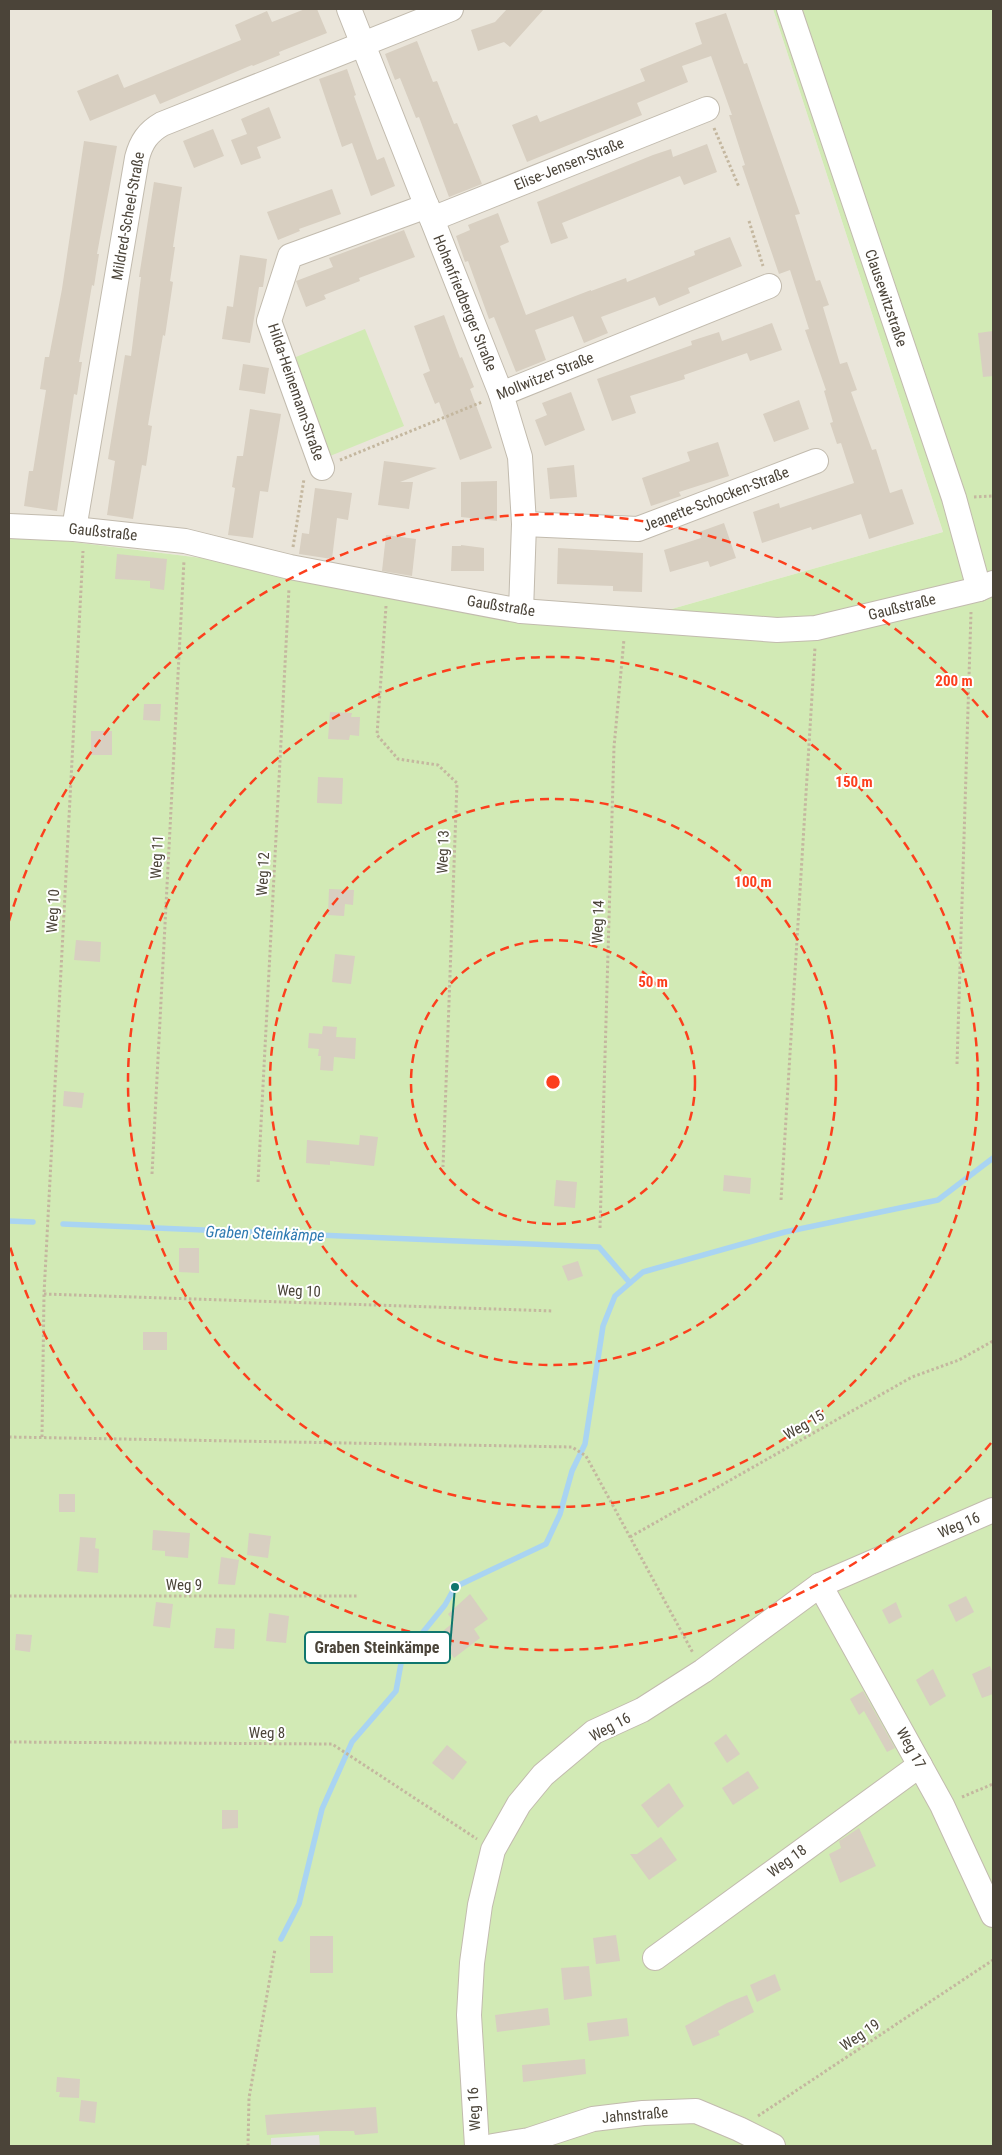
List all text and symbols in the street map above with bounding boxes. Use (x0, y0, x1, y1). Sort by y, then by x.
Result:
street label: Elise-Jensen-Straße (511, 134, 627, 194)
street label: Mildred-Scheel-Straße (108, 150, 148, 282)
street label: Hohenfriedberger Straße (429, 232, 501, 374)
street label: Clausewitzstraße (861, 247, 911, 349)
street label: Hilda-Heinemann-Straße (264, 321, 328, 463)
street label: Mollwitzer Straße (494, 348, 596, 404)
street label: Jeanette-Schocken-Straße (640, 463, 792, 535)
street label: Gaußstraße (68, 519, 138, 545)
street label: Gaußstraße (866, 590, 938, 624)
street label: Gaußstraße (466, 592, 536, 620)
text: 200 m (935, 672, 973, 690)
text: 150 m (835, 773, 873, 791)
street label: Weg 13 (433, 830, 453, 874)
street label: Weg 11 (147, 835, 167, 879)
street label: Weg 12 (253, 852, 273, 896)
text: 100 m (734, 873, 772, 891)
street label: Weg 10 (43, 889, 63, 933)
street label: Weg 14 (588, 900, 608, 944)
text: 50 m (638, 973, 668, 991)
centre of rings (544, 1073, 562, 1091)
water label: Graben Steinkämpe (205, 1222, 325, 1245)
street label: Weg 10 (277, 1281, 321, 1301)
street label: Weg 15 (780, 1406, 828, 1444)
street label: Weg 16 (935, 1508, 983, 1542)
street label: Weg 9 (166, 1576, 202, 1594)
callout: Graben Steinkämpe (305, 1632, 450, 1663)
text: Graben Steinkämpe (315, 1638, 440, 1657)
street label: Weg 16 (586, 1709, 634, 1745)
street label: Weg 8 (249, 1724, 285, 1742)
street label: Weg 17 (892, 1724, 930, 1772)
street label: Weg 18 (764, 1841, 810, 1881)
street label: Weg 19 (837, 2015, 883, 2055)
street label: Weg 16 (464, 2087, 484, 2131)
street label: Jahnstraße (601, 2103, 669, 2127)

